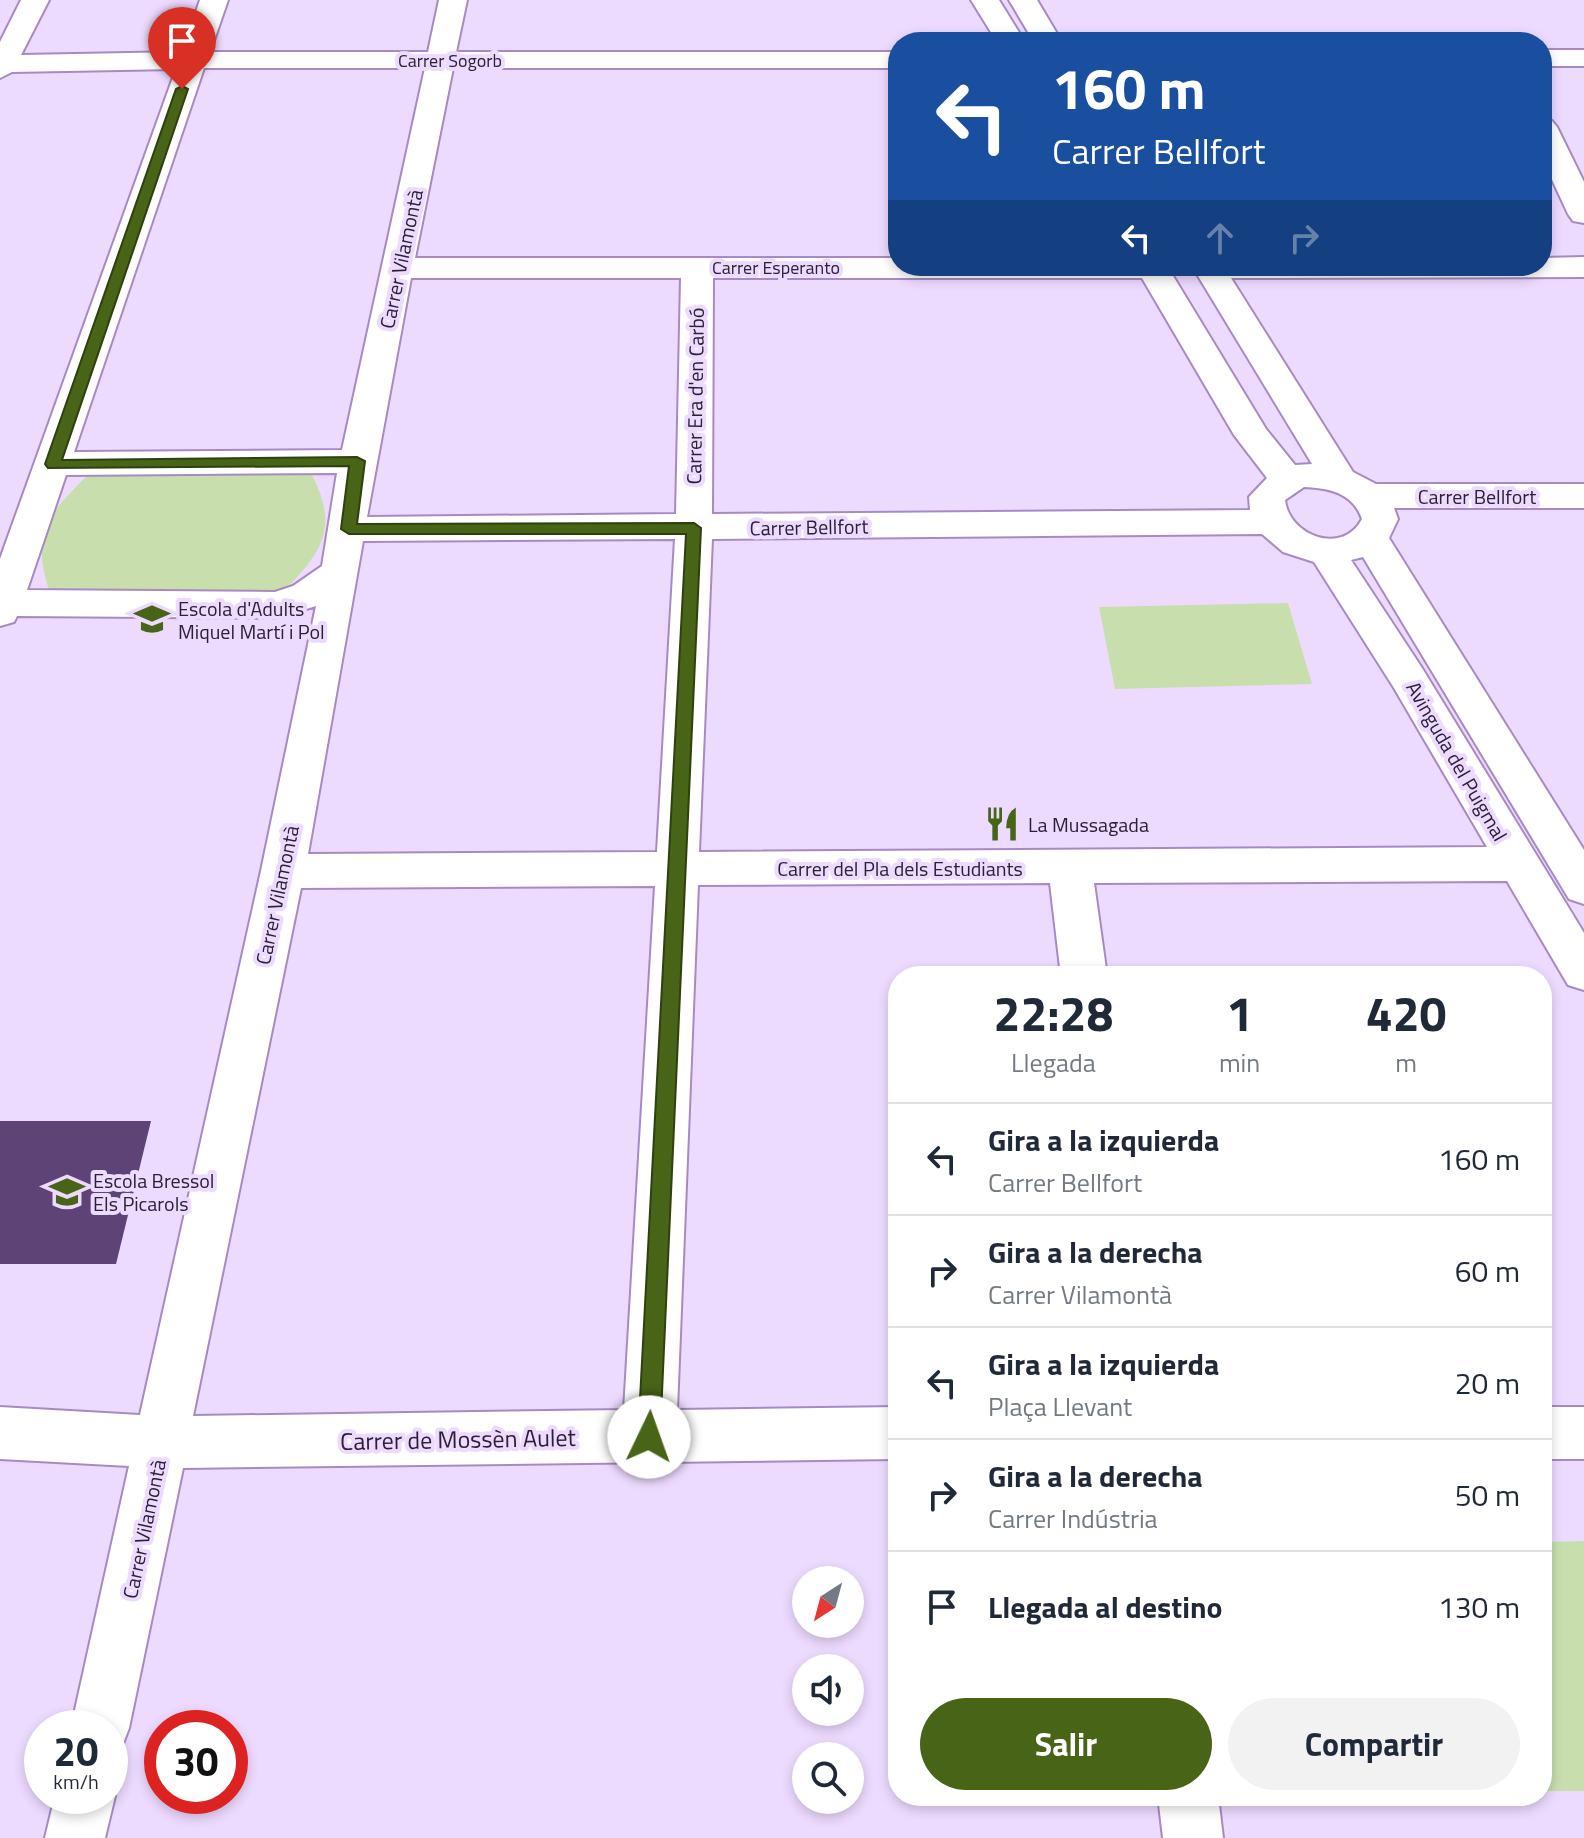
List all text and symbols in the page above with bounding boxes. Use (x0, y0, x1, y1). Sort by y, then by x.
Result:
pin (148, 7, 216, 89)
icon: arrive (160, 19, 204, 63)
text: 160 m (1052, 46, 1205, 131)
street label: Carrer Sogorb (398, 47, 502, 74)
icon: left (920, 64, 1024, 168)
text: Carrer Bellfort (1052, 123, 1265, 178)
street label: Carrer Vilamontà (371, 187, 431, 331)
icon: left (1114, 216, 1158, 260)
icon: ahead (1198, 216, 1242, 260)
icon: right (1282, 216, 1326, 260)
street label: Carrer Esperanto (712, 254, 840, 281)
street label: Carrer Era d'en Carbó (678, 307, 712, 485)
street label: Carrer Bellfort (1418, 481, 1536, 512)
street label: Carrer Bellfort (749, 510, 869, 544)
place label: Escola d'Adults Miquel Martí i Pol (178, 593, 325, 647)
school or university icon: Escola d'Adults Miquel Martí i Pol (133, 600, 171, 638)
street label: Avinguda del Puigmal (1398, 675, 1516, 847)
restaurant icon: La Mussagada (983, 805, 1021, 843)
place label: La Mussagada (1028, 809, 1149, 840)
street label: Carrer Vilamontà (247, 823, 307, 967)
street label: Carrer del Pla dels Estudiants (777, 853, 1023, 884)
text: 22:28 (994, 977, 1113, 1050)
text: 1 (1226, 977, 1253, 1050)
text: 420 (1366, 977, 1446, 1050)
text: Llegada (1011, 1043, 1096, 1082)
text: min (1219, 1043, 1260, 1082)
text: m (1395, 1043, 1417, 1082)
text: Gira a la izquierda (988, 1117, 1219, 1163)
text: 160 m (1438, 1136, 1520, 1182)
icon: left (920, 1137, 964, 1181)
text: Carrer Bellfort (988, 1163, 1142, 1202)
place label: Escola Bressol Els Picarols (93, 1165, 214, 1219)
school or university icon: Escola Bressol Els Picarols (48, 1173, 86, 1211)
text: Gira a la derecha (988, 1229, 1203, 1275)
text: 60 m (1455, 1248, 1520, 1294)
icon: right (920, 1249, 964, 1293)
text: Carrer Vilamontà (988, 1275, 1172, 1314)
text: Gira a la izquierda (988, 1341, 1219, 1387)
text: 20 m (1455, 1360, 1520, 1406)
icon: left (920, 1361, 964, 1405)
text: Plaça Llevant (988, 1387, 1132, 1426)
position arrow (607, 1395, 691, 1479)
street label: Carrer de Mossèn Aulet (340, 1419, 577, 1459)
text: Gira a la derecha (988, 1453, 1203, 1499)
street label: Carrer Vilamontà (114, 1457, 174, 1601)
text: 50 m (1455, 1472, 1520, 1518)
icon: right (920, 1473, 964, 1517)
text: Carrer Indústria (988, 1499, 1158, 1538)
north arrow (792, 1566, 864, 1638)
map controls (792, 1566, 864, 1814)
text: Llegada al destino (988, 1584, 1222, 1630)
text: 130 m (1438, 1584, 1520, 1630)
icon: arrive (920, 1585, 964, 1629)
button: sound (792, 1654, 864, 1726)
button: Salir (920, 1698, 1212, 1790)
button: Compartir (1228, 1698, 1520, 1790)
speed limit sign: 30 (144, 1710, 248, 1814)
text: 20 (54, 1721, 98, 1782)
button: search (792, 1742, 864, 1814)
text: km/h (53, 1766, 99, 1797)

